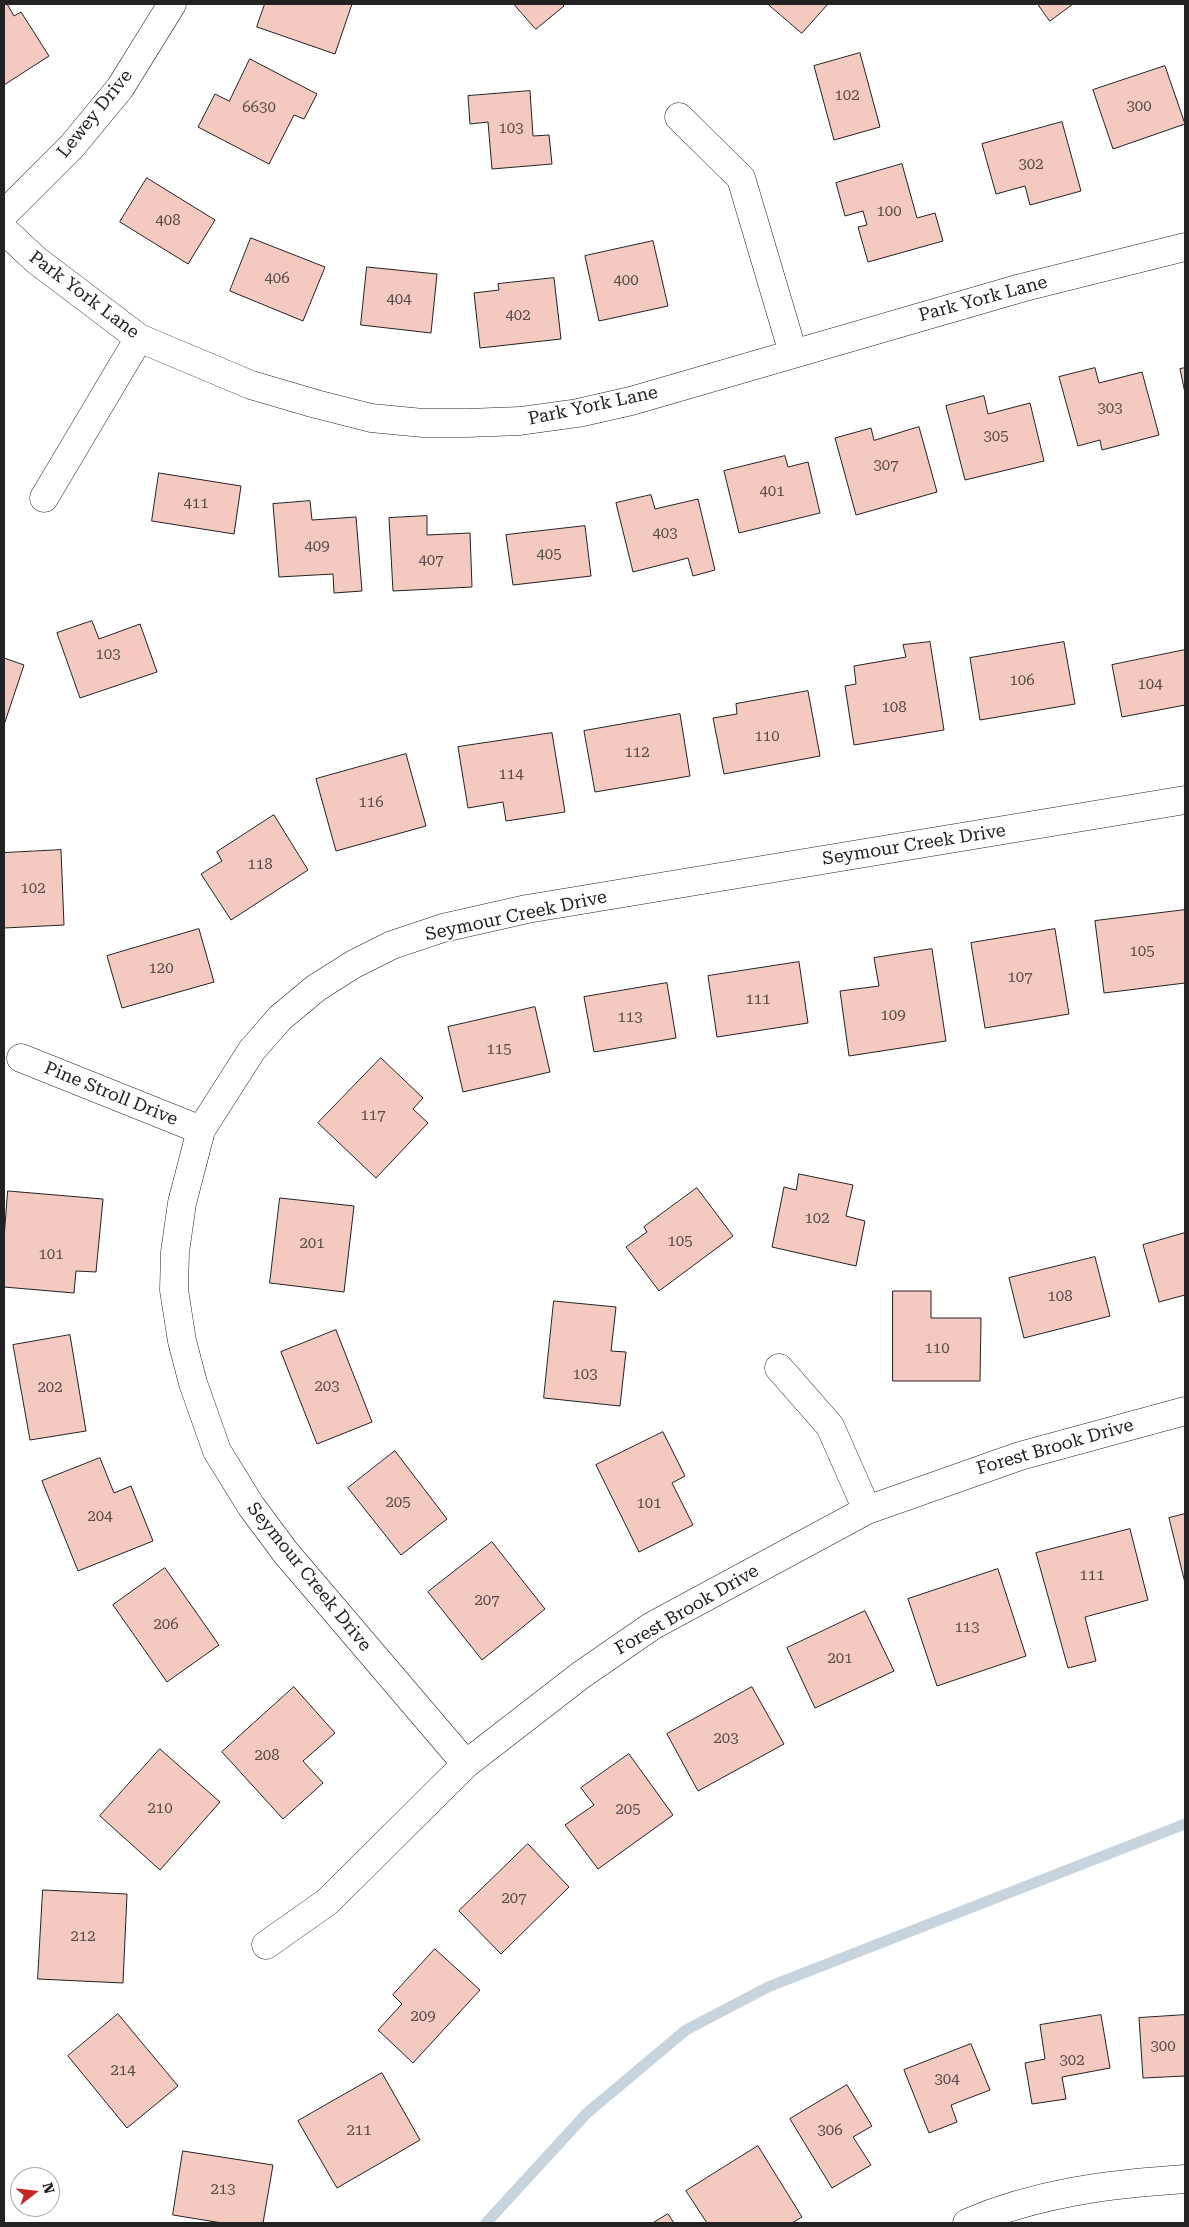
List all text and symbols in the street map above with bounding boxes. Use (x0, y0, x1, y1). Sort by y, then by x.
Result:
street label: Lewey Drive (53, 65, 137, 163)
house number: 102 (834, 87, 860, 105)
house number: 300 (1126, 98, 1152, 116)
house number: 6630 (242, 99, 276, 117)
house number: 103 (498, 120, 524, 138)
house number: 302 (1018, 156, 1044, 174)
house number: 100 (876, 203, 902, 221)
house number: 408 (155, 212, 181, 230)
street label: Park York Lane (25, 247, 143, 343)
house number: 406 (264, 270, 290, 288)
street label: Park York Lane (916, 271, 1050, 327)
house number: 400 (613, 272, 639, 290)
house number: 404 (386, 291, 412, 309)
house number: 402 (505, 307, 531, 325)
street label: Park York Lane (526, 382, 660, 430)
house number: 303 (1097, 400, 1123, 418)
house number: 305 (983, 428, 1009, 446)
house number: 307 (873, 457, 899, 475)
house number: 401 (759, 483, 785, 501)
house number: 411 (183, 495, 209, 513)
house number: 403 (652, 525, 678, 543)
house number: 409 (304, 538, 330, 556)
house number: 405 (536, 546, 562, 564)
house number: 407 (418, 552, 444, 570)
house number: 103 (95, 646, 121, 664)
house number: 106 (1009, 672, 1035, 690)
house number: 104 (1137, 676, 1163, 694)
house number: 108 (881, 699, 907, 717)
house number: 110 (754, 728, 780, 746)
house number: 112 (624, 744, 650, 762)
house number: 114 (498, 766, 524, 784)
house number: 116 (358, 794, 384, 812)
street label: Seymour Creek Drive (821, 820, 1007, 870)
house number: 118 (247, 856, 273, 874)
house number: 102 (20, 880, 46, 898)
street label: Seymour Creek Drive (423, 886, 609, 946)
house number: 105 (1129, 943, 1155, 961)
house number: 120 (148, 960, 174, 978)
house number: 107 (1007, 969, 1033, 987)
house number: 111 (745, 991, 771, 1009)
house number: 109 (880, 1007, 906, 1025)
house number: 113 (617, 1009, 643, 1027)
house number: 115 (486, 1041, 512, 1059)
street label: Pine Stroll Drive (41, 1057, 181, 1131)
house number: 117 (360, 1107, 386, 1125)
house number: 102 (804, 1210, 830, 1228)
house number: 105 (667, 1233, 693, 1251)
house number: 201 (299, 1235, 325, 1253)
house number: 101 (38, 1246, 64, 1264)
house number: 108 (1047, 1288, 1073, 1306)
house number: 110 (924, 1340, 950, 1358)
house number: 103 (572, 1366, 598, 1384)
house number: 203 (314, 1378, 340, 1396)
house number: 202 (37, 1379, 63, 1397)
street label: Forest Brook Drive (974, 1414, 1136, 1480)
house number: 205 (385, 1494, 411, 1512)
house number: 101 (636, 1495, 662, 1513)
street label: Seymour Creek Drive (242, 1498, 376, 1656)
house number: 204 (87, 1508, 113, 1526)
street label: Forest Brook Drive (611, 1560, 763, 1660)
house number: 111 (1079, 1567, 1105, 1585)
house number: 207 (474, 1592, 500, 1610)
house number: 206 (153, 1616, 179, 1634)
house number: 113 (954, 1619, 980, 1637)
house number: 201 (827, 1650, 853, 1668)
house number: 203 (713, 1730, 739, 1748)
house number: 208 (254, 1747, 280, 1765)
house number: 210 (147, 1800, 173, 1818)
house number: 205 (615, 1801, 641, 1819)
house number: 207 (501, 1890, 527, 1908)
house number: 212 (70, 1928, 96, 1946)
house number: 209 (410, 2008, 436, 2026)
house number: 300 (1150, 2038, 1176, 2056)
house number: 302 (1059, 2052, 1085, 2070)
house number: 214 (110, 2062, 136, 2080)
house number: 304 (934, 2071, 960, 2089)
house number: 211 (346, 2122, 372, 2140)
house number: 306 (817, 2122, 843, 2140)
north arrow (10, 2167, 60, 2217)
text: N (39, 2181, 58, 2196)
house number: 213 (210, 2181, 236, 2199)

